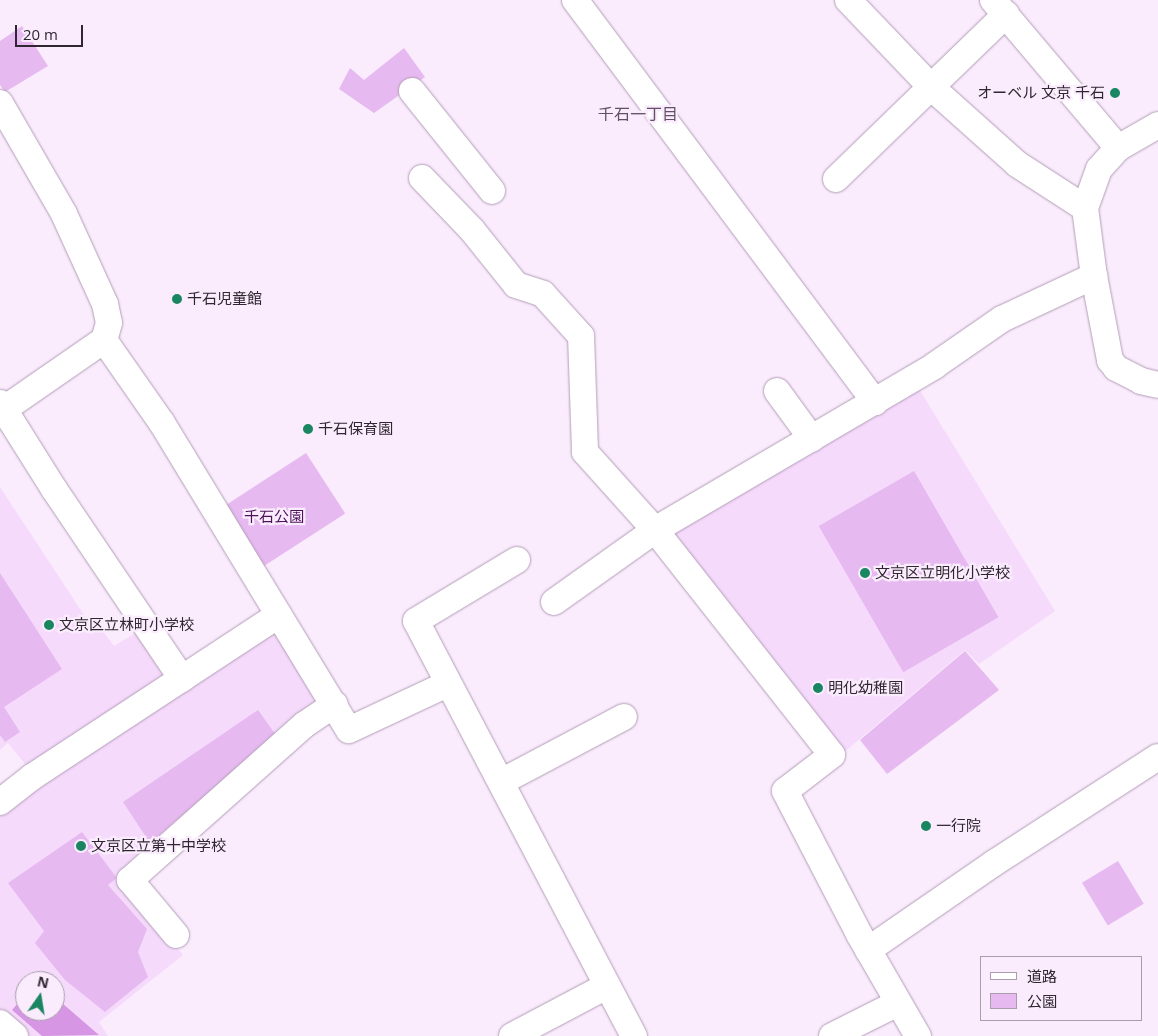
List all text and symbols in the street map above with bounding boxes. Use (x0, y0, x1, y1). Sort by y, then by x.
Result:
scale bar (18, 15, 85, 47)
text: 20 m (23, 24, 58, 44)
place label: オーベル 文京 千石 (977, 84, 1105, 102)
marker: オーベル 文京 千石 (1109, 87, 1121, 99)
district label: 千石一丁目 (598, 104, 678, 124)
place label: 千石児童館 (187, 290, 262, 308)
marker: 千石児童館 (171, 293, 183, 305)
place label: 千石保育園 (318, 420, 393, 438)
marker: 千石保育園 (302, 423, 314, 435)
park label: 千石公園 (244, 508, 304, 526)
place label: 文京区立明化小学校 (875, 564, 1010, 582)
marker: 文京区立明化小学校 (859, 567, 871, 579)
place label: 文京区立林町小学校 (59, 616, 194, 634)
marker: 文京区立林町小学校 (43, 619, 55, 631)
place label: 明化幼稚園 (828, 679, 903, 697)
marker: 明化幼稚園 (812, 682, 824, 694)
place label: 一行院 (936, 817, 981, 835)
marker: 一行院 (920, 820, 932, 832)
place label: 文京区立第十中学校 (91, 837, 226, 855)
marker: 文京区立第十中学校 (75, 840, 87, 852)
legend (980, 956, 1143, 1021)
text: 道路 (1027, 966, 1057, 986)
north arrow (15, 971, 65, 1021)
text: N (36, 971, 51, 992)
text: 公園 (1027, 991, 1057, 1011)

